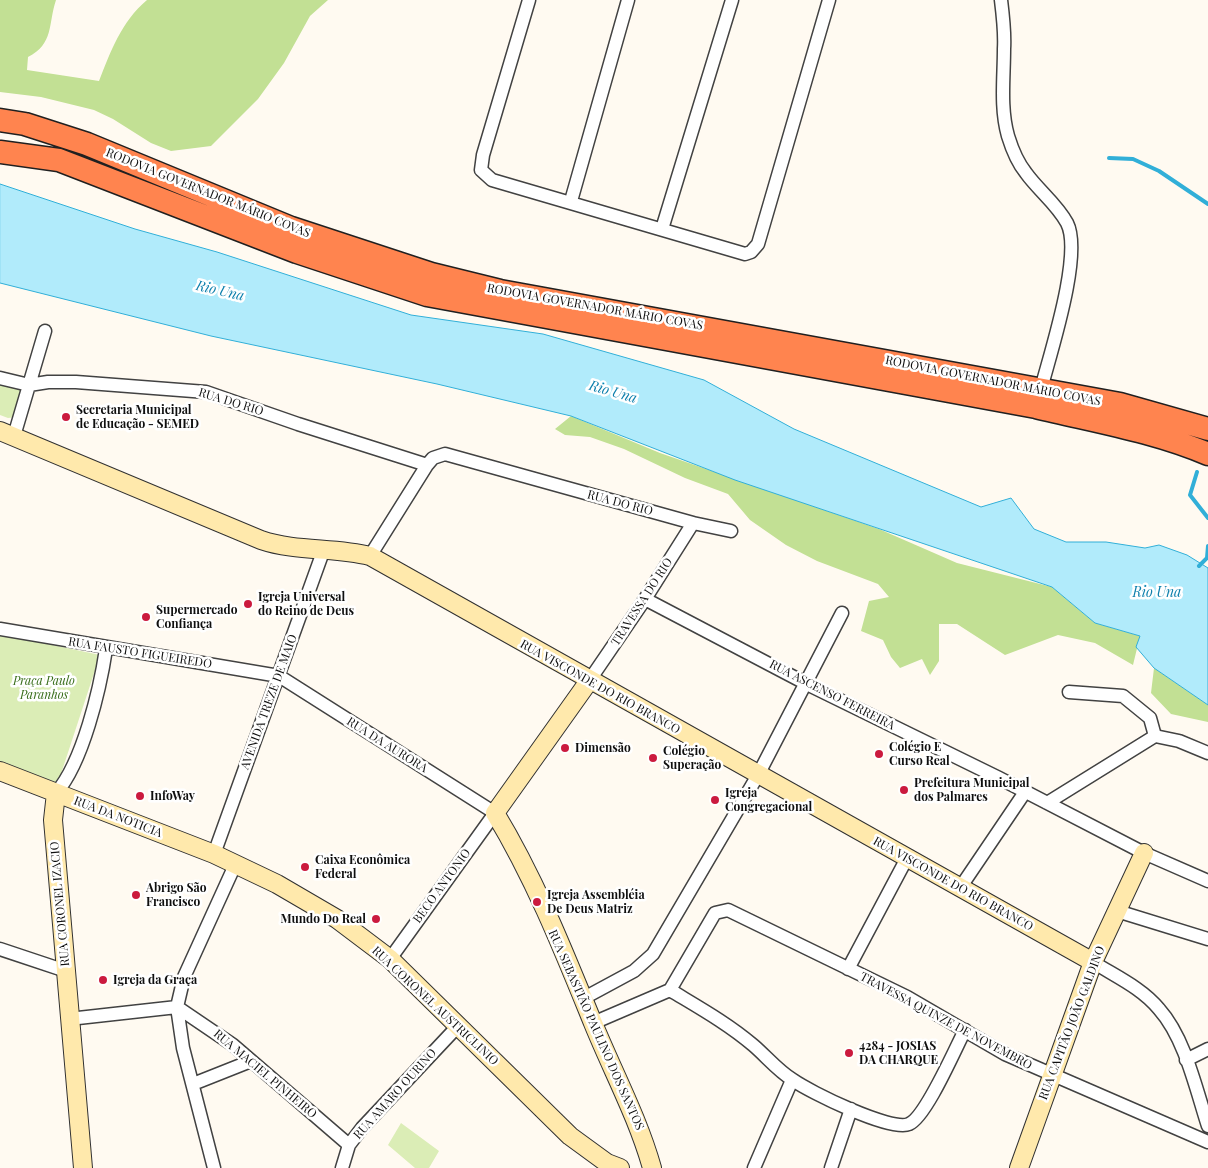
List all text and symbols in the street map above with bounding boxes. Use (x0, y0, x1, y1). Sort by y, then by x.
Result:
street label: RODOVIA GOVERNADOR MÁRIO COVAS (104, 145, 312, 241)
water label: Rio Una (194, 277, 246, 305)
street label: RODOVIA GOVERNADOR MÁRIO COVAS (486, 281, 704, 333)
street label: RODOVIA GOVERNADOR MÁRIO COVAS (884, 353, 1102, 409)
water label: Rio Una (587, 377, 639, 407)
street label: RUA DO RIO (197, 385, 265, 419)
place label: Secretaria Municipal de Educação - SEMED (76, 403, 199, 431)
marker: Secretaria Municipal de Educação - SEMED (60, 411, 72, 423)
street label: RUA DO RIO (586, 487, 654, 519)
street label: TRAVESSA DO RIO (608, 555, 676, 649)
water label: Rio Una (1133, 585, 1181, 601)
place label: Igreja Universal do Reino de Deus (258, 590, 354, 618)
marker: Igreja Universal do Reino de Deus (242, 598, 254, 610)
place label: Supermercado Confiança (156, 603, 237, 631)
marker: Supermercado Confiança (140, 611, 152, 623)
street label: AVENIDA TREZE DE MAIO (238, 632, 300, 772)
street label: RUA FAUSTO FIGUEIREDO (67, 635, 213, 671)
street label: RUA VISCONDE DO RIO BRANCO (517, 637, 683, 737)
street label: RUA ASCENSO FERREIRA (767, 657, 897, 733)
park label: Praça Paulo Paranhos (13, 674, 75, 702)
street label: RUA DA AURORA (344, 714, 430, 776)
place label: Colégio E Curso Real (889, 740, 950, 768)
place label: Dimensão (575, 741, 631, 755)
marker: Dimensão (559, 742, 571, 754)
place label: Colégio Superação (663, 744, 721, 772)
marker: Colégio E Curso Real (873, 748, 885, 760)
marker: Colégio Superação (647, 752, 659, 764)
place label: Prefeitura Municipal dos Palmares (914, 776, 1029, 804)
marker: Prefeitura Municipal dos Palmares (898, 784, 910, 796)
place label: Igreja Congregacional (725, 786, 812, 814)
place label: InfoWay (150, 789, 195, 803)
marker: InfoWay (134, 790, 146, 802)
street label: RUA DA NOTICIA (72, 793, 164, 841)
marker: Igreja Congregacional (709, 794, 721, 806)
street label: RUA VISCONDE DO RIO BRANCO (870, 834, 1036, 934)
street label: RUA CORONEL IZACIO (47, 841, 73, 967)
street label: BECO ANTONIO (410, 846, 474, 926)
place label: Caixa Econômica Federal (315, 853, 410, 881)
marker: Caixa Econômica Federal (299, 861, 311, 873)
place label: Abrigo São Francisco (146, 881, 206, 909)
place label: Igreja Assembléia De Deus Matriz (547, 888, 645, 916)
marker: Abrigo São Francisco (130, 889, 142, 901)
marker: Igreja Assembléia De Deus Matriz (531, 896, 543, 908)
place label: Mundo Do Real (280, 912, 366, 926)
marker: Mundo Do Real (370, 913, 382, 925)
street label: RUA SEBASTIÃO PAULINO DOS SANTOS (545, 928, 647, 1132)
street label: RUA CORONEL AUSTRICLINIO (369, 944, 501, 1068)
street label: RUA CAPITÃO JOÃO GALDINO (1036, 944, 1108, 1102)
street label: TRAVESSA QUINZE DE NOVEMBRO (857, 969, 1035, 1073)
place label: Igreja da Graça (113, 973, 197, 987)
marker: Igreja da Graça (97, 974, 109, 986)
street label: RUA MACIEL PINHEIRO (210, 1027, 320, 1121)
place label: 4284 - JOSIAS DA CHARQUE (859, 1039, 938, 1067)
street label: RUA AMARO OURINO (351, 1046, 439, 1142)
marker: 4284 - JOSIAS DA CHARQUE (843, 1047, 855, 1059)

